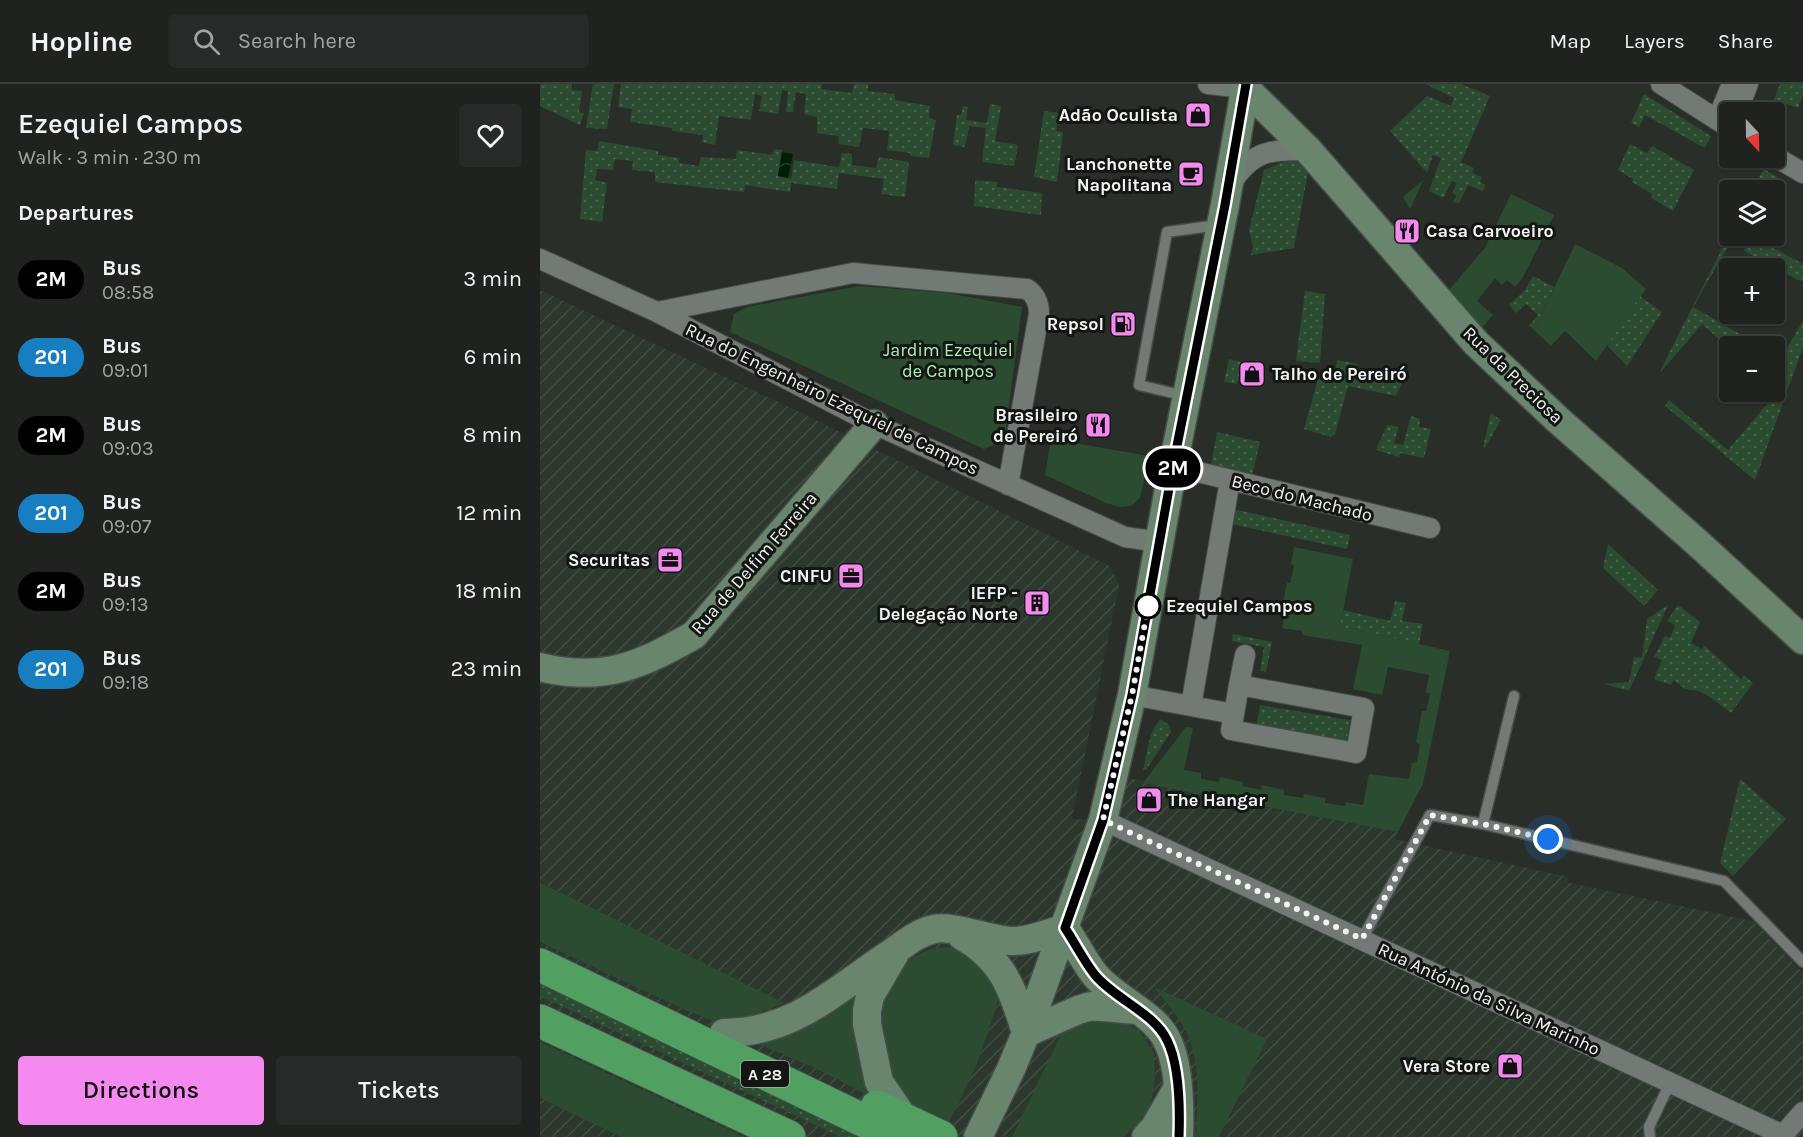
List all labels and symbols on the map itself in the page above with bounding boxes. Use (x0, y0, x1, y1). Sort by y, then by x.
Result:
shop icon: Adão Oculista (1183, 100, 1213, 130)
north arrow (1719, 102, 1785, 168)
place label: Adão Oculista (1059, 104, 1178, 126)
place label: Lanchonette Napolitana (1066, 153, 1172, 196)
cafe icon: Lanchonette Napolitana (1176, 159, 1206, 189)
restaurant icon: Casa Carvoeiro (1392, 216, 1422, 246)
place label: Casa Carvoeiro (1426, 220, 1554, 242)
fuel station icon: Repsol (1108, 309, 1138, 339)
place label: Repsol (1047, 313, 1104, 335)
street label: Rua do Engenheiro Ezequiel de Campos (682, 318, 982, 480)
street label: Rua da Preciosa (1458, 322, 1568, 428)
park label: Jardim Ezequiel de Campos (883, 339, 1013, 382)
shop icon: Talho de Pereiró (1237, 359, 1267, 389)
place label: Talho de Pereiró (1272, 363, 1407, 385)
place label: Brasileiro de Pereiró (993, 404, 1078, 447)
restaurant icon: Brasileiro de Pereiró (1083, 410, 1113, 440)
line badge: 2M (1146, 448, 1200, 488)
street label: Beco do Machado (1229, 470, 1375, 526)
street label: Rua de Delfim Ferreira (686, 487, 822, 639)
office icon: Securitas (655, 545, 685, 575)
place label: Securitas (568, 549, 650, 571)
office icon: CINFU (836, 561, 866, 591)
place label: CINFU (780, 565, 832, 587)
place label: IEFP - Delegação Norte (878, 582, 1018, 625)
building icon: IEFP - Delegação Norte (1022, 588, 1052, 618)
marker: Ezequiel Campos (1135, 593, 1161, 619)
place label: Ezequiel Campos (1166, 595, 1312, 617)
shop icon: The Hangar (1134, 785, 1164, 815)
place label: The Hangar (1168, 789, 1265, 811)
your location (1533, 824, 1563, 854)
street label: Rua António da Silva Marinho (1375, 938, 1603, 1060)
shop icon: Vera Store (1495, 1051, 1525, 1081)
place label: Vera Store (1403, 1055, 1490, 1077)
road number: A 28 (741, 1061, 789, 1087)

